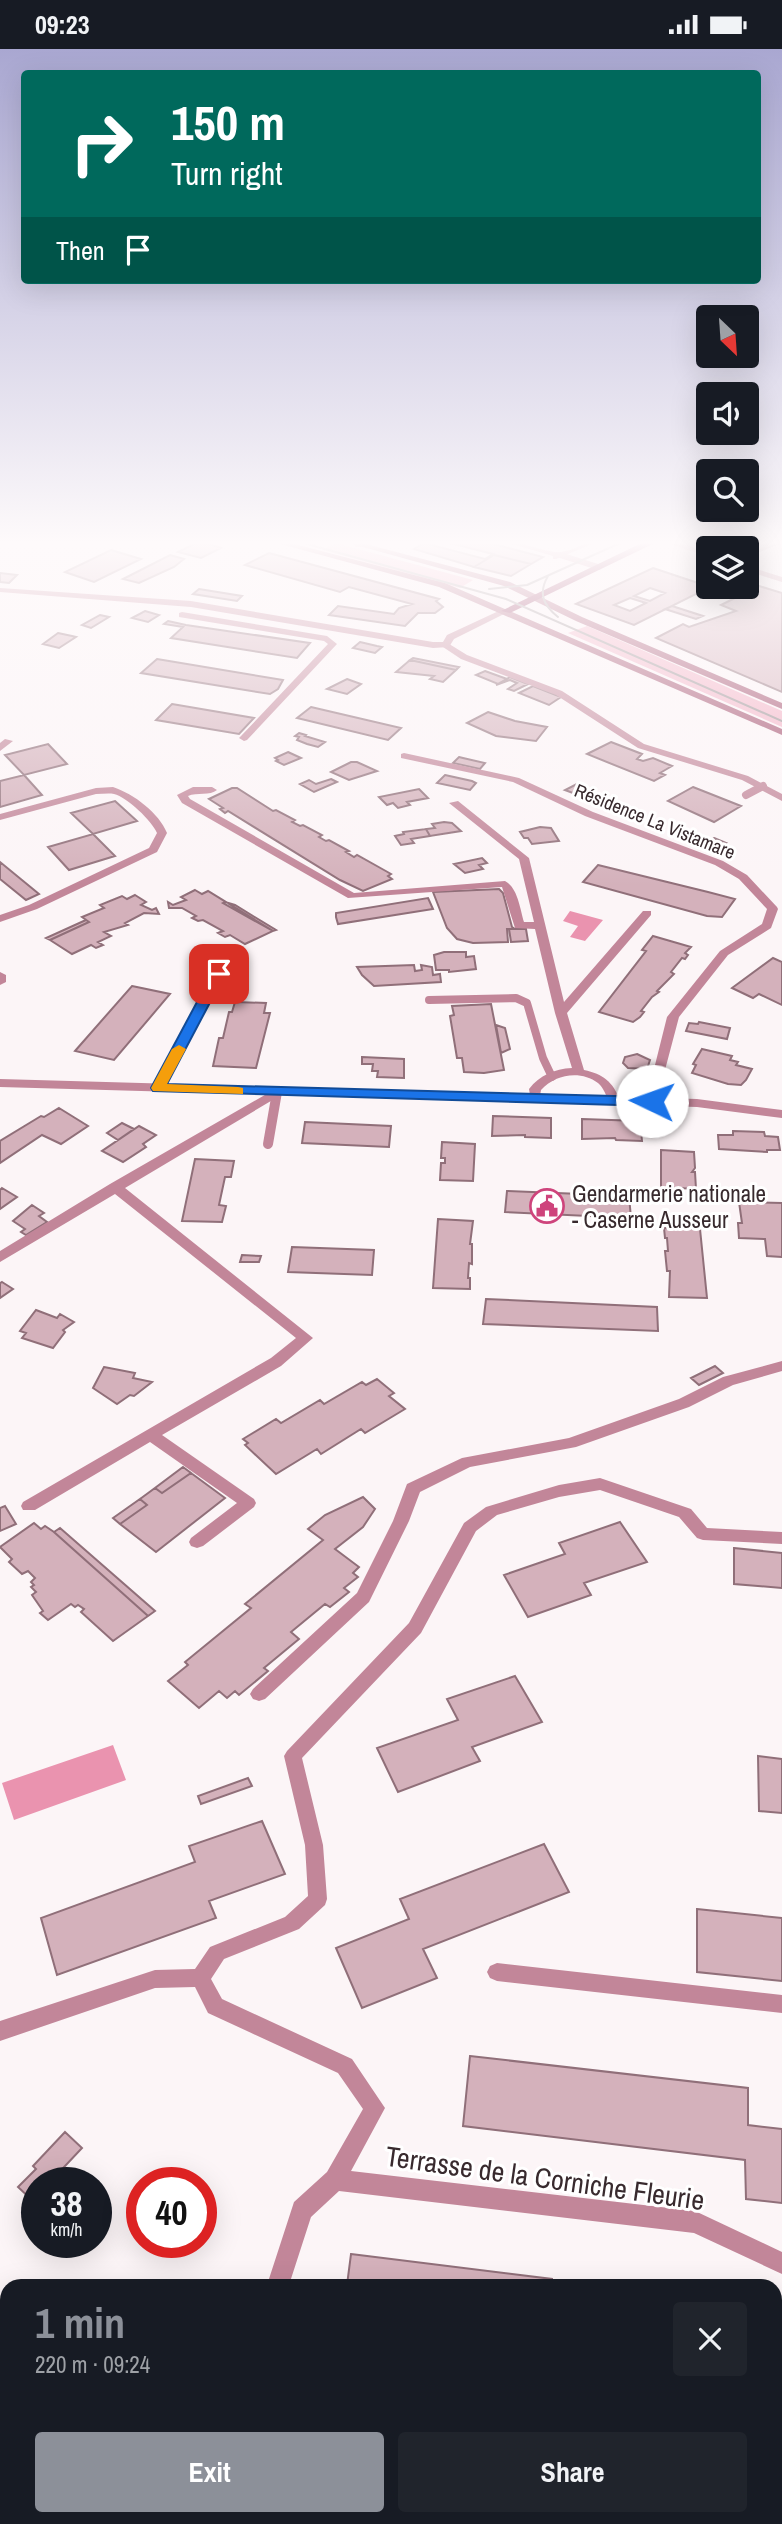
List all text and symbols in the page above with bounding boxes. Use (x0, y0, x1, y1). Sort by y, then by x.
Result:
text: 09:23 (35, 7, 90, 42)
text: 150 m (171, 89, 285, 155)
icon: right (56, 98, 147, 189)
text: Turn right (171, 152, 283, 195)
icon: arrive (119, 231, 157, 269)
text: Then (56, 233, 105, 268)
north arrow (696, 305, 760, 367)
map controls (696, 305, 759, 599)
button: sound (696, 382, 759, 445)
button: search (696, 459, 759, 522)
button: layers (696, 536, 759, 599)
street label: Résidence La Vistamare (571, 777, 739, 865)
pin (189, 944, 249, 1004)
icon: arrive (200, 955, 238, 993)
position arrow (615, 1064, 689, 1138)
place label: Gendarmerie nationale - Caserne Ausseur (572, 1178, 766, 1235)
public building icon: Gendarmerie nationale - Caserne Ausseur (528, 1187, 566, 1225)
street label: Terrasse de la Corniche Fleurie (383, 2137, 707, 2219)
speed limit sign: 40 (126, 2167, 217, 2258)
text: 38 (51, 2180, 82, 2227)
text: km/h (51, 2217, 83, 2242)
text: 1 min (35, 2295, 125, 2351)
button: close (673, 2302, 747, 2376)
text: 220 m · 09:24 (35, 2349, 150, 2380)
button: Exit (35, 2432, 384, 2512)
button: Share (398, 2432, 747, 2512)

